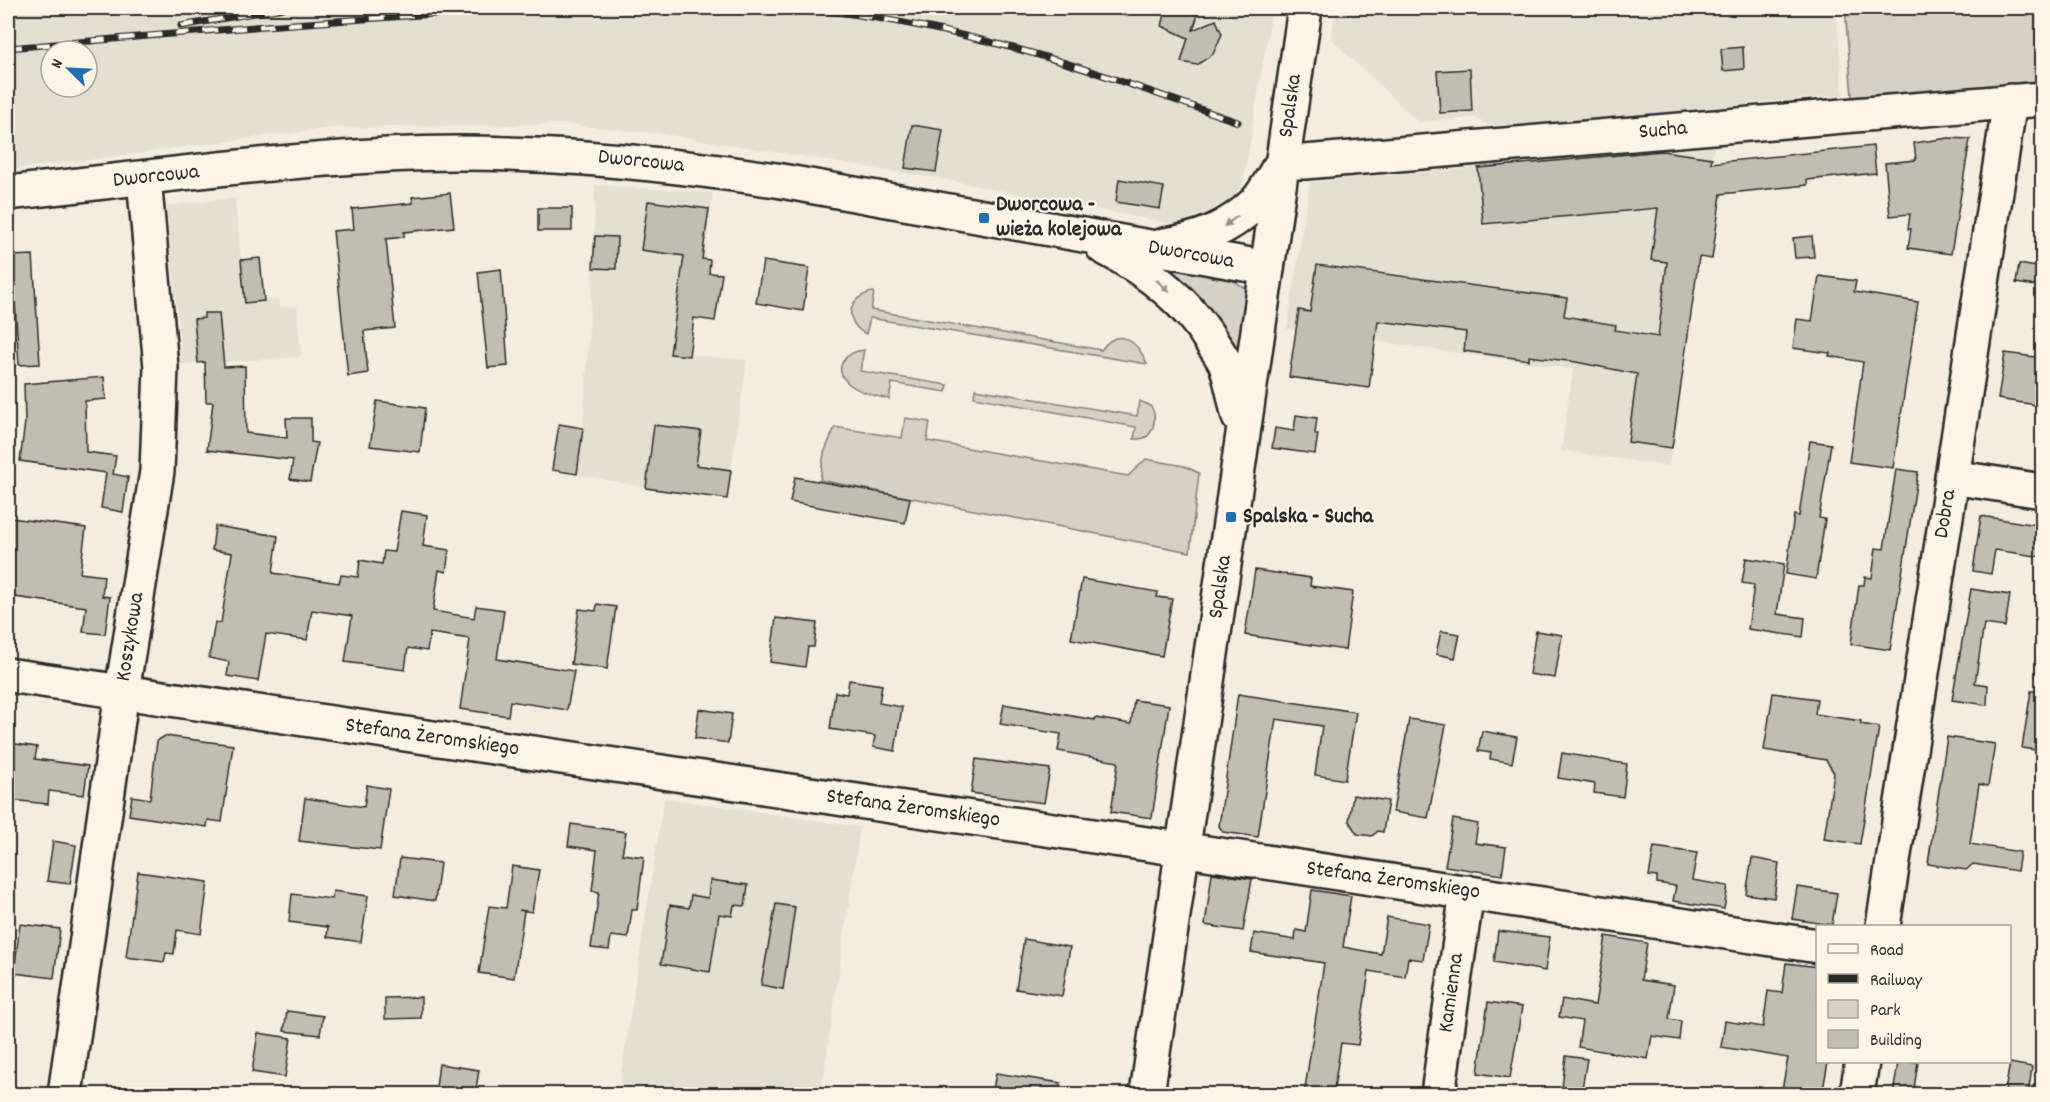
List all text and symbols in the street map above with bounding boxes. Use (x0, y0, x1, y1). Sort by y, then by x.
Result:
north arrow (39, 39, 99, 99)
text: N (45, 56, 70, 72)
street label: Spalska (1271, 71, 1311, 140)
street label: Sucha (1638, 113, 1689, 149)
street label: Dworcowa (596, 142, 686, 182)
street label: Dworcowa (111, 157, 201, 197)
place label: Dworcowa - wieża kolejowa (996, 190, 1122, 246)
marker: Dworcowa - wieża kolejowa (977, 211, 991, 225)
one-way arrow (1224, 215, 1239, 227)
street label: Dworcowa (1146, 232, 1237, 278)
one-way arrow (1155, 279, 1170, 292)
street label: Dobra (1927, 487, 1965, 541)
place label: Spalska - Sucha (1243, 502, 1374, 533)
marker: Spalska - Sucha (1224, 510, 1238, 524)
street label: Spalska (1201, 552, 1241, 621)
street label: Koszykowa (109, 590, 153, 684)
street label: Stefana Żeromskiego (343, 710, 521, 766)
street label: Stefana Żeromskiego (824, 781, 1002, 837)
street label: Stefana Żeromskiego (1304, 853, 1482, 909)
legend (1816, 925, 2011, 1063)
text: Road (1870, 939, 1904, 964)
street label: Kamienna (1431, 951, 1473, 1035)
text: Railway (1870, 969, 1923, 994)
text: Park (1870, 999, 1901, 1024)
text: Building (1870, 1029, 1922, 1054)

